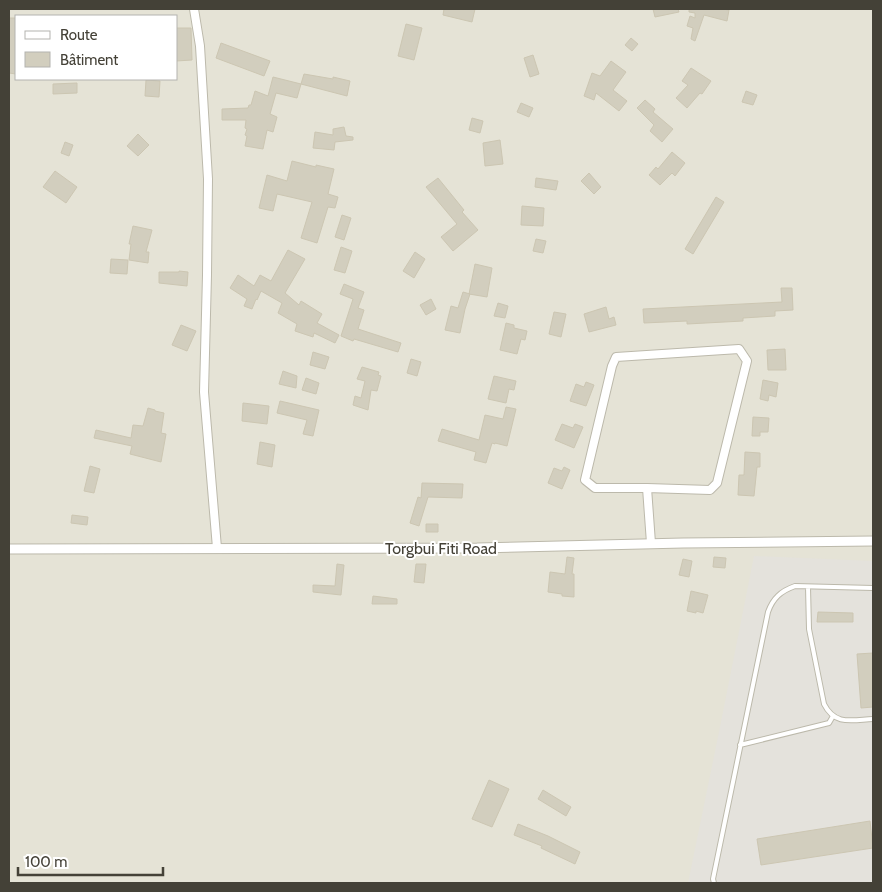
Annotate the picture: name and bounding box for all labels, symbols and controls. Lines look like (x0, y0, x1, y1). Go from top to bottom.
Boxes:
legend (15, 15, 178, 80)
text: Route (60, 26, 98, 44)
text: Bâtiment (60, 51, 118, 69)
street label: Torgbui Fiti Road (385, 539, 497, 558)
scale bar (18, 844, 162, 876)
text: 100 m (25, 853, 67, 871)

